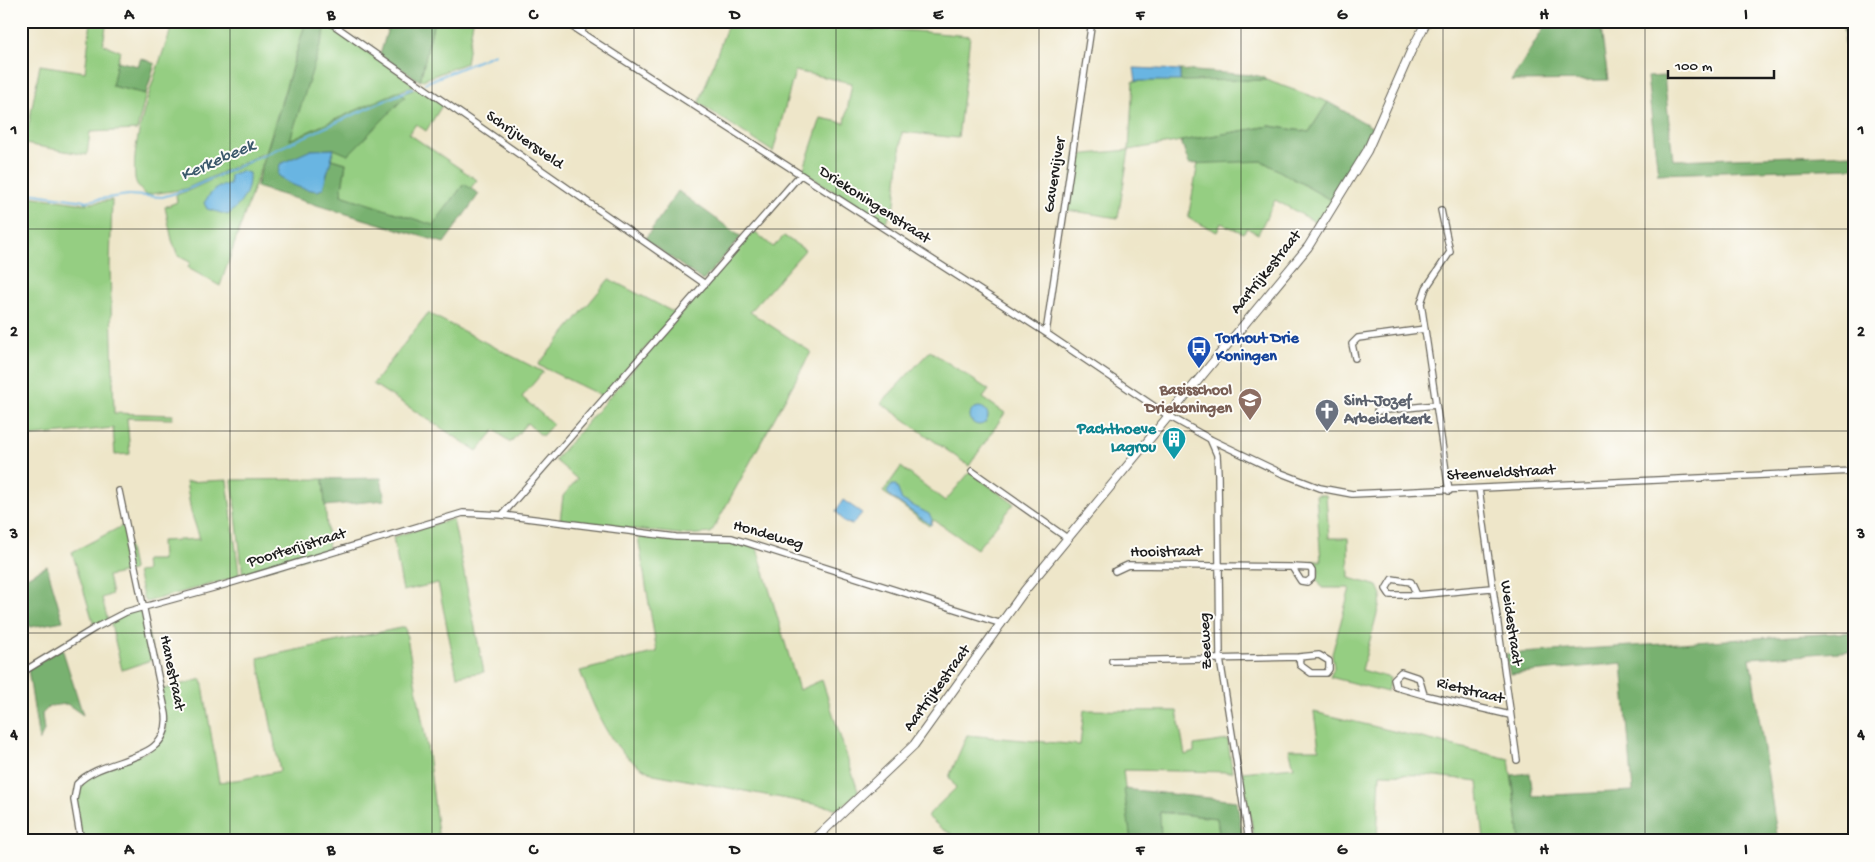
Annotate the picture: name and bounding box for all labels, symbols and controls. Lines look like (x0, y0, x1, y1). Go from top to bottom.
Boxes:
text: A (123, 7, 135, 26)
text: B (326, 7, 336, 26)
text: C (528, 7, 539, 26)
text: D (728, 7, 741, 26)
text: E (933, 7, 944, 26)
text: F (1135, 7, 1146, 26)
text: G (1337, 7, 1348, 26)
text: H (1539, 7, 1549, 26)
text: I (1744, 7, 1748, 26)
scale bar (1668, 48, 1774, 80)
text: 100 m (1674, 58, 1713, 76)
street label: Schrijversveld (482, 107, 568, 176)
text: 1 (10, 122, 17, 141)
text: 1 (1857, 122, 1864, 141)
water label: Kerkebeek (178, 135, 260, 187)
street label: Gavervijver (1041, 135, 1072, 214)
street label: Driekoningenstraat (814, 162, 935, 250)
street label: Aartrijkestraat (1227, 226, 1307, 319)
text: 2 (10, 324, 18, 343)
text: 2 (1857, 324, 1865, 343)
place label: Torhout Drie Koningen (1214, 330, 1299, 367)
bus stop icon: Torhout Drie Koningen (1186, 335, 1212, 369)
place label: Basisschool Driekoningen (1143, 382, 1232, 419)
school or university icon: Basisschool Driekoningen (1237, 387, 1263, 421)
place label: Sint-Jozef Arbeiderkerk (1343, 392, 1433, 430)
church icon: Sint-Jozef Arbeiderkerk (1314, 398, 1340, 432)
place label: Pachthoeve Lagrou (1076, 421, 1157, 458)
building icon: Pachthoeve Lagrou (1161, 426, 1187, 460)
street label: Steenveldstraat (1446, 462, 1557, 486)
street label: Hondeweg (731, 517, 805, 555)
street label: Poorterijstraat (244, 525, 350, 573)
text: 3 (9, 526, 18, 545)
text: 3 (1856, 526, 1865, 545)
street label: Hooistraat (1130, 543, 1203, 563)
street label: Weidestraat (1495, 579, 1526, 668)
street label: Zeeweg (1196, 612, 1218, 670)
street label: Hanestraat (154, 634, 189, 714)
street label: Aartrijkestraat (900, 641, 977, 736)
street label: Rietstraat (1434, 674, 1507, 710)
text: 4 (9, 727, 18, 746)
text: 4 (1856, 727, 1865, 746)
text: A (123, 842, 135, 861)
text: B (326, 842, 336, 861)
text: C (528, 842, 539, 861)
text: D (728, 842, 741, 861)
text: E (933, 842, 944, 861)
text: F (1135, 842, 1146, 861)
text: G (1337, 842, 1348, 861)
text: H (1539, 842, 1549, 861)
text: I (1744, 842, 1748, 861)

